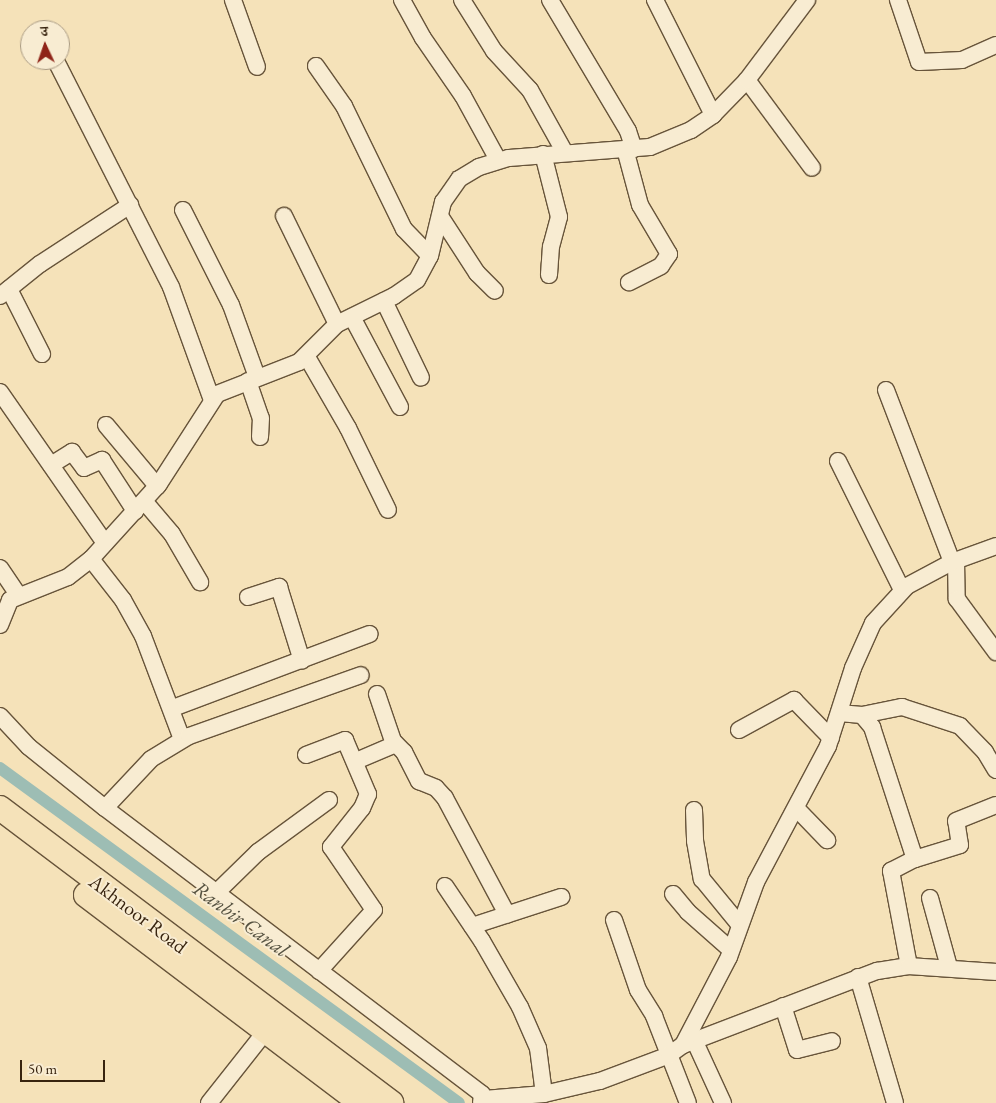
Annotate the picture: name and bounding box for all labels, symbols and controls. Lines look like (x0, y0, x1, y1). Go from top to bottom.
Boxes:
north arrow (20, 20, 70, 70)
text: उ (40, 22, 48, 40)
street label: Akhnoor Road (84, 869, 192, 959)
water label: Ranbir Canal (188, 876, 294, 962)
scale bar (22, 1050, 108, 1082)
text: 50 m (28, 1059, 57, 1078)

